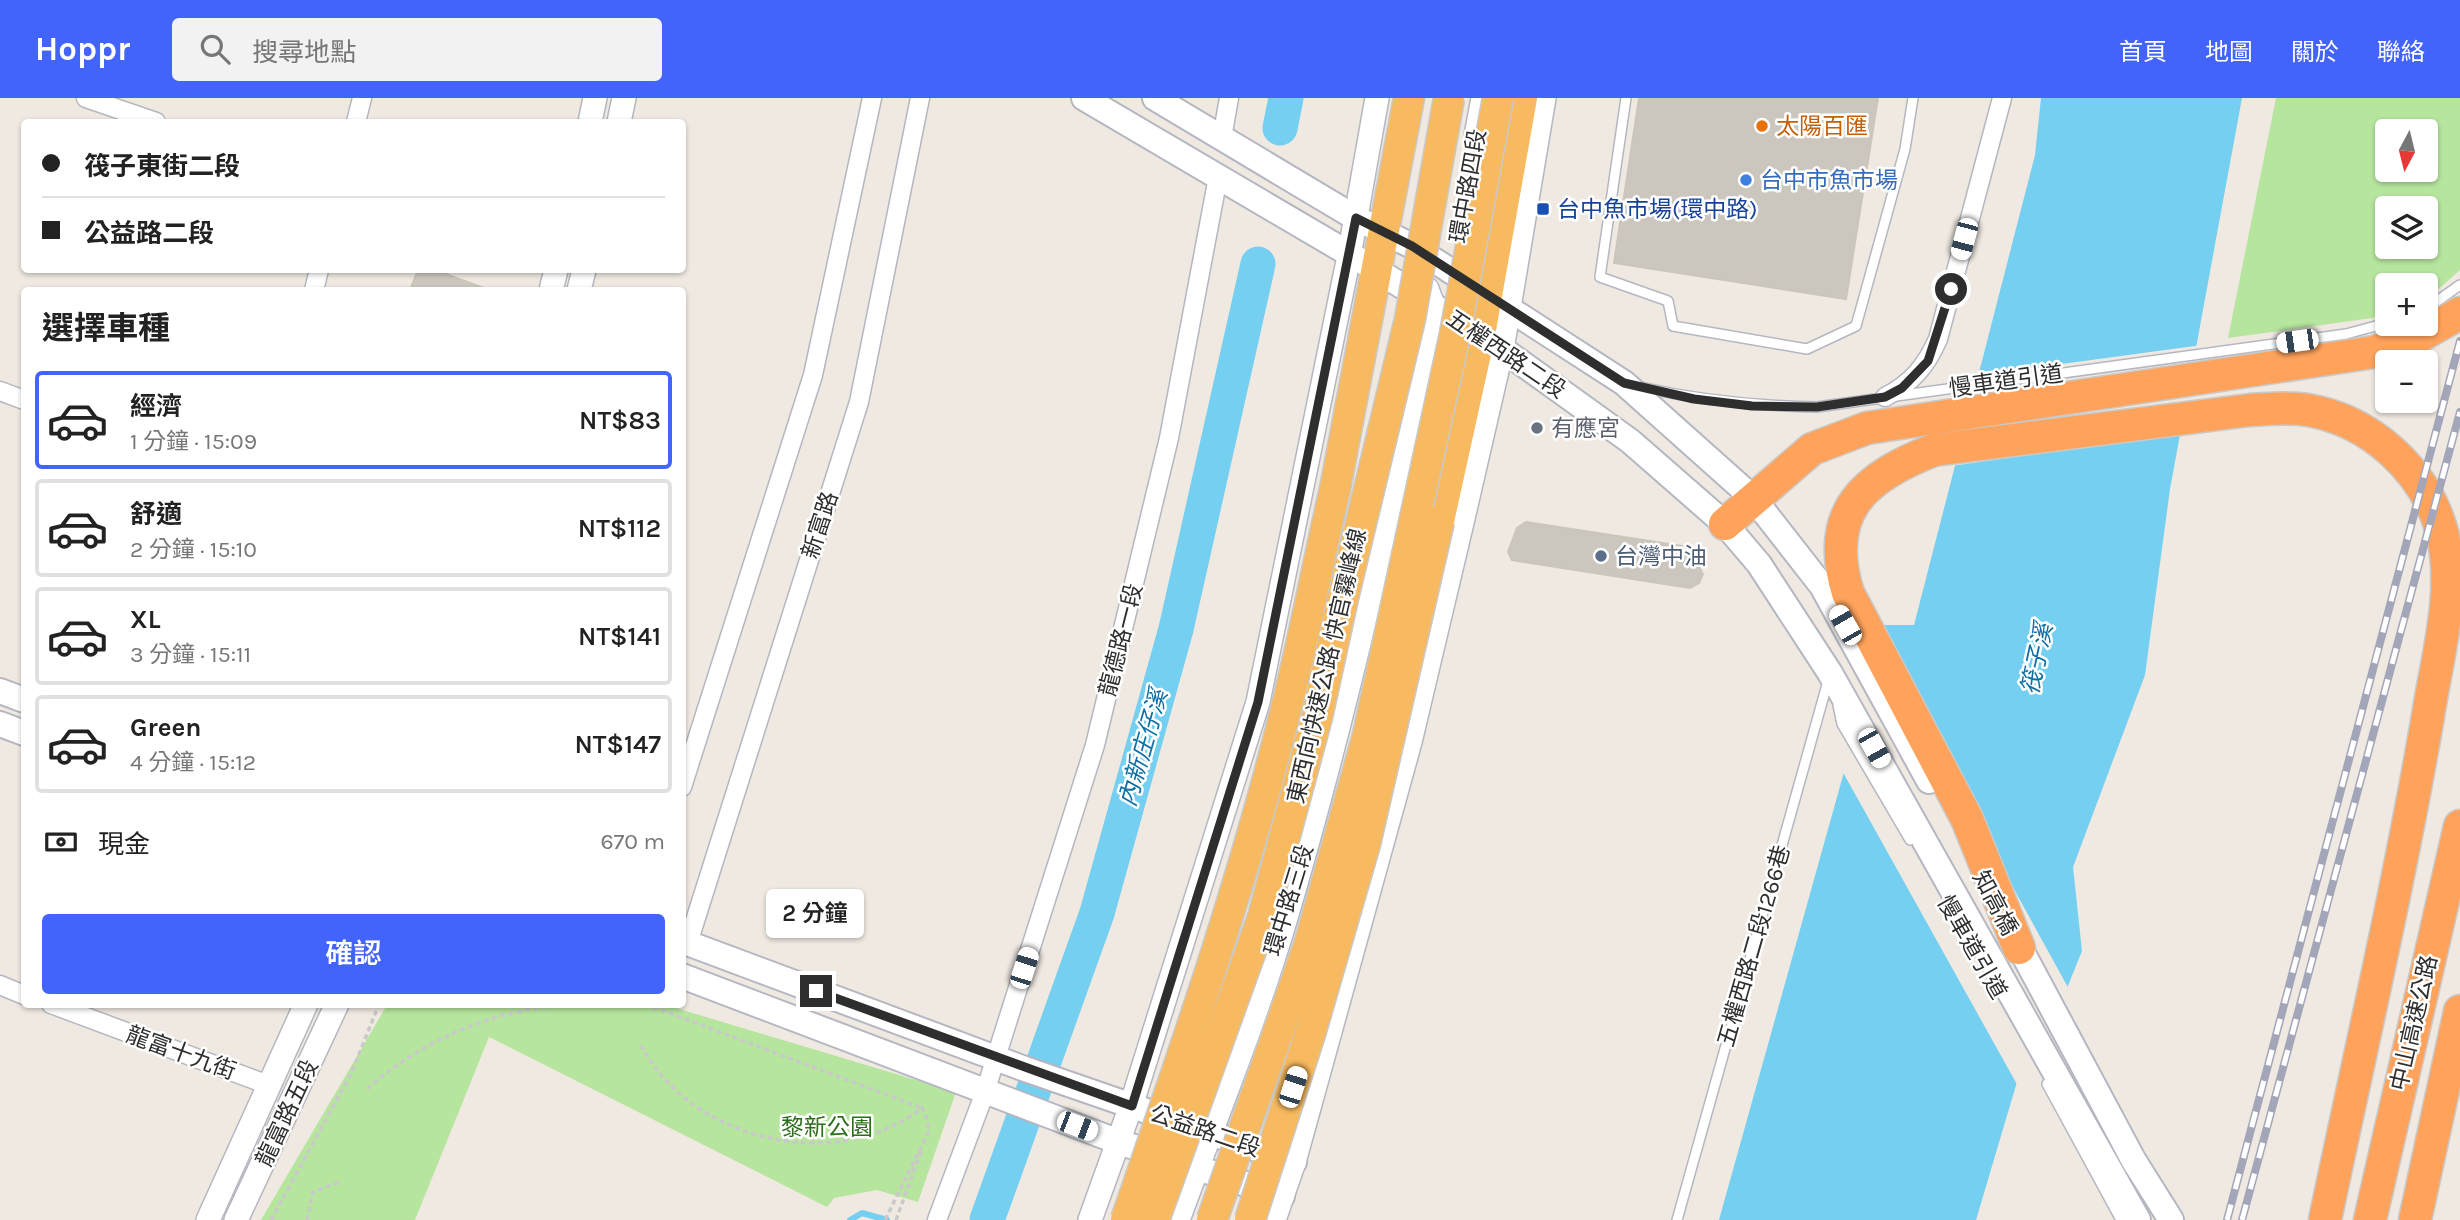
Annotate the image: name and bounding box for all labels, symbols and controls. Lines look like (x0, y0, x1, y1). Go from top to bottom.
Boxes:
search box (172, 18, 662, 81)
text: Hoppr (35, 30, 130, 68)
icon: search (196, 30, 234, 68)
text: 搜尋地點 (252, 37, 356, 68)
text: 首頁 (2119, 38, 2167, 66)
text: 地圖 (2205, 38, 2253, 66)
text: 關於 (2291, 38, 2339, 66)
text: 聯絡 (2377, 38, 2425, 66)
place label: 太陽百匯 (1776, 113, 1868, 140)
marker: 太陽百匯 (1754, 118, 1770, 134)
north arrow (2375, 119, 2438, 182)
map controls (2375, 119, 2438, 413)
street label: 環中路四段 (1445, 127, 1491, 245)
text: 筏子東街二段 (84, 151, 240, 182)
place label: 台中市魚市場 (1760, 167, 1898, 194)
marker: 台中市魚市場 (1738, 172, 1754, 188)
place label: 台中魚市場(環中路) (1557, 196, 1757, 223)
button: layers (2375, 196, 2438, 259)
marker: 台中魚市場(環中路) (1535, 201, 1551, 217)
car (1949, 216, 1980, 262)
text: 公益路二段 (84, 218, 214, 249)
route start (1935, 273, 1967, 305)
button: + (2375, 273, 2438, 336)
street label: 五權西路二段 (1441, 304, 1571, 404)
text: 選擇車種 (42, 310, 170, 347)
car (2275, 328, 2320, 354)
button: − (2375, 350, 2438, 413)
street label: 慢車道引道 (1947, 360, 2065, 402)
icon: car (46, 389, 109, 452)
text: 經濟 (130, 391, 182, 422)
text: NT$83 (579, 405, 661, 436)
place label: 有應宮 (1551, 415, 1620, 442)
marker: 有應宮 (1529, 420, 1545, 436)
text: 1 分鐘 · 15:09 (130, 428, 257, 455)
street label: 新富路 (796, 488, 844, 562)
icon: car (46, 497, 109, 560)
text: 舒適 (130, 499, 182, 530)
text: NT$112 (578, 513, 661, 544)
street label: 東西向快速公路 快官霧峰線 (1282, 526, 1372, 806)
text: 2 分鐘 · 15:10 (130, 536, 257, 563)
place label: 台灣中油 (1615, 543, 1707, 570)
marker: 台灣中油 (1593, 548, 1609, 564)
street label: 龍德路一段 (1094, 581, 1148, 699)
car (1826, 602, 1865, 648)
text: XL (130, 604, 161, 635)
icon: car (46, 605, 109, 668)
water label: 筏子溪 (2016, 618, 2059, 697)
text: NT$141 (578, 621, 661, 652)
text: 3 分鐘 · 15:11 (130, 641, 251, 668)
water label: 內新庄仔溪 (1113, 684, 1174, 810)
text: Green (130, 712, 202, 743)
icon: car (46, 713, 109, 776)
car (1855, 725, 1894, 771)
text: NT$147 (574, 729, 661, 760)
text: 4 分鐘 · 15:12 (130, 749, 256, 776)
icon: cash (42, 823, 80, 861)
text: 670 m (600, 828, 665, 855)
text: 現金 (98, 829, 150, 860)
street label: 環中路三段 (1259, 841, 1319, 959)
street label: 五權西路二段1266巷 (1712, 842, 1796, 1050)
street label: 知高橋 (1967, 866, 2023, 940)
callout: 2 分鐘 (767, 890, 865, 938)
street label: 慢車道引道 (1932, 890, 2012, 1004)
text: 2 分鐘 (782, 900, 848, 927)
button: 確認 (42, 914, 665, 994)
car (1008, 945, 1041, 991)
street label: 中山高速公路 (2385, 953, 2443, 1093)
route end (800, 975, 832, 1007)
street label: 龍富十九街 (122, 1021, 240, 1085)
street label: 龍富路五段 (250, 1055, 324, 1171)
car (1277, 1064, 1310, 1110)
street label: 公益路二段 (1146, 1100, 1264, 1162)
car (1054, 1109, 1101, 1143)
park label: 黎新公園 (781, 1114, 873, 1141)

